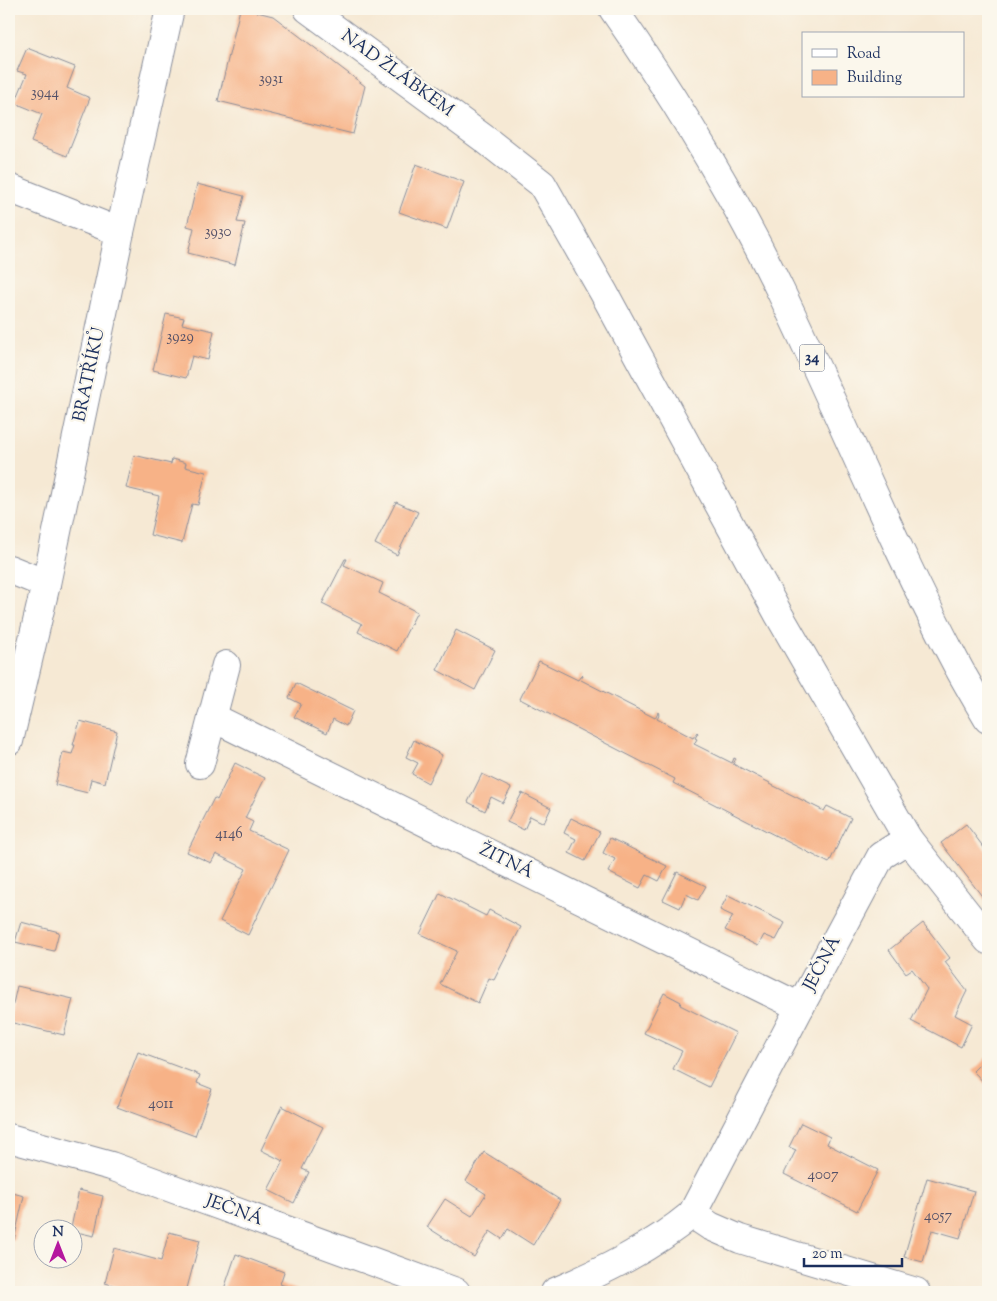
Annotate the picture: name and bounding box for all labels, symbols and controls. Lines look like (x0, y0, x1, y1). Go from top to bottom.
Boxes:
street label: NAD ŽLÁBKEM (335, 24, 459, 124)
legend (802, 32, 964, 98)
text: Road (847, 44, 881, 65)
text: Building (847, 68, 902, 89)
house number: 3931 (259, 69, 283, 90)
house number: 3944 (31, 83, 60, 104)
house number: 3930 (204, 222, 232, 243)
street label: BRATŘÍKŮ (66, 325, 113, 425)
house number: 3929 (166, 327, 194, 348)
road number: 34 (800, 344, 824, 372)
house number: 4146 (215, 824, 243, 845)
street label: ŽITNÁ (474, 838, 538, 886)
street label: JEČNÁ (796, 931, 849, 997)
house number: 4011 (148, 1094, 174, 1115)
house number: 4007 (808, 1165, 839, 1186)
street label: JEČNÁ (201, 1187, 267, 1233)
house number: 4057 (924, 1206, 952, 1227)
north arrow (32, 1218, 82, 1268)
text: N (52, 1223, 64, 1243)
scale bar (804, 1236, 902, 1268)
text: 20 m (812, 1244, 843, 1265)

